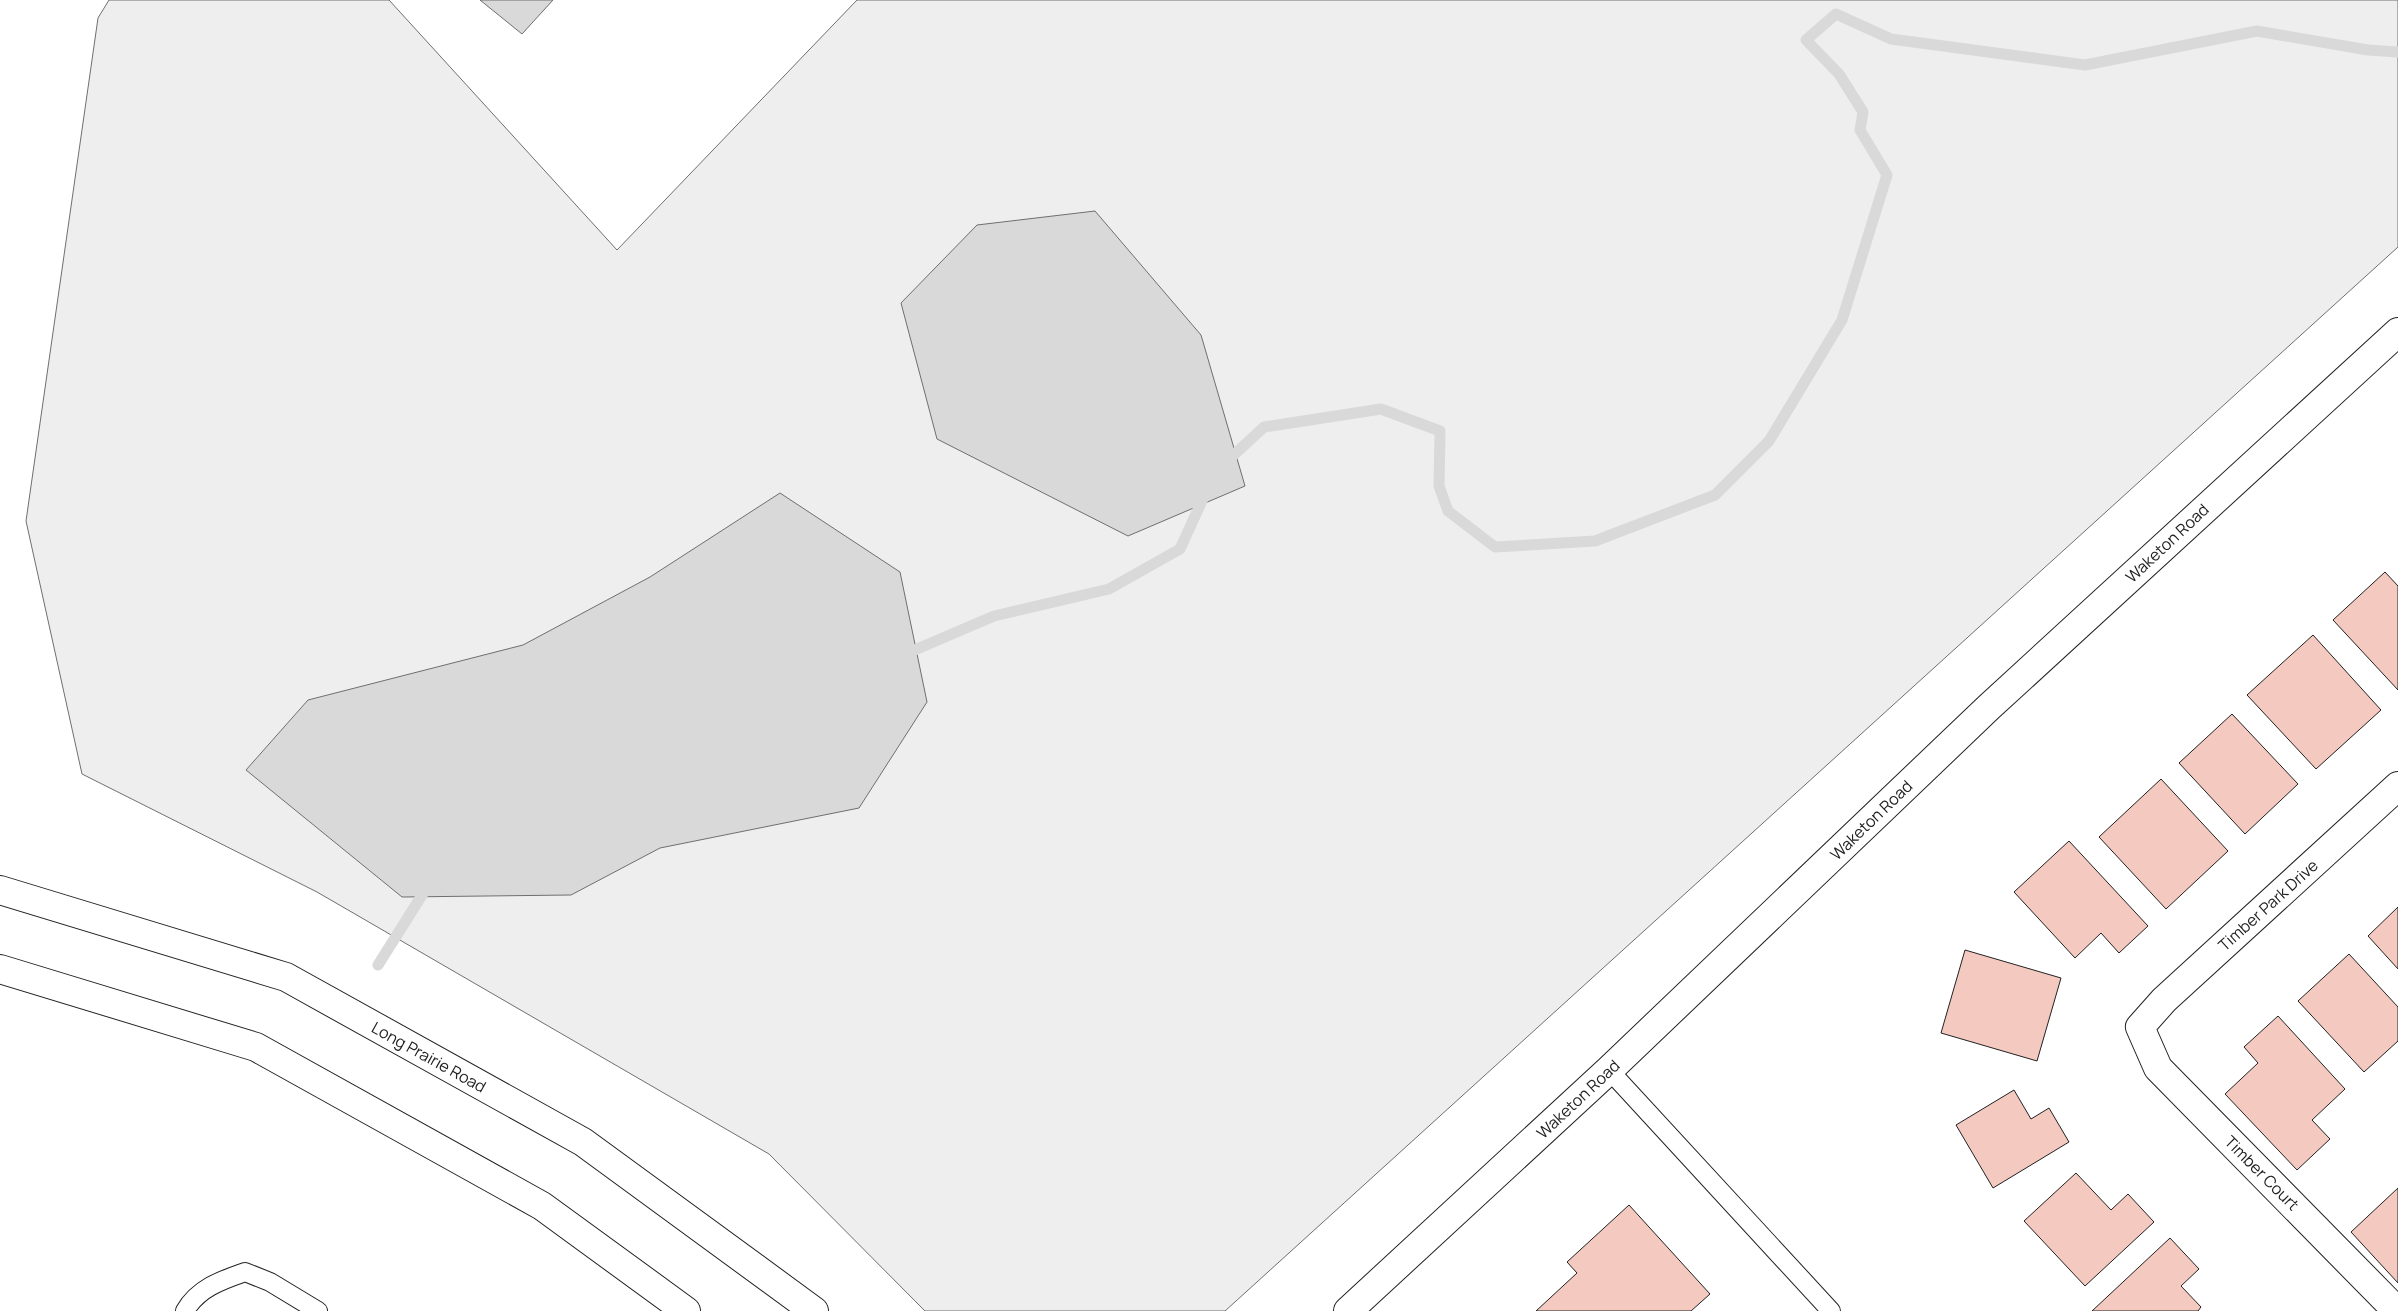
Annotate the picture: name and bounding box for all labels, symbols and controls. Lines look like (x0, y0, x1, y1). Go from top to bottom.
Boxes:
street label: Waketon Road (2121, 499, 2213, 587)
street label: Waketon Road (1825, 775, 1917, 865)
street label: Timber Park Drive (2213, 854, 2323, 956)
street label: Long Prairie Road (368, 1016, 490, 1098)
street label: Waketon Road (1532, 1055, 1624, 1143)
street label: Timber Court (2220, 1131, 2304, 1215)

